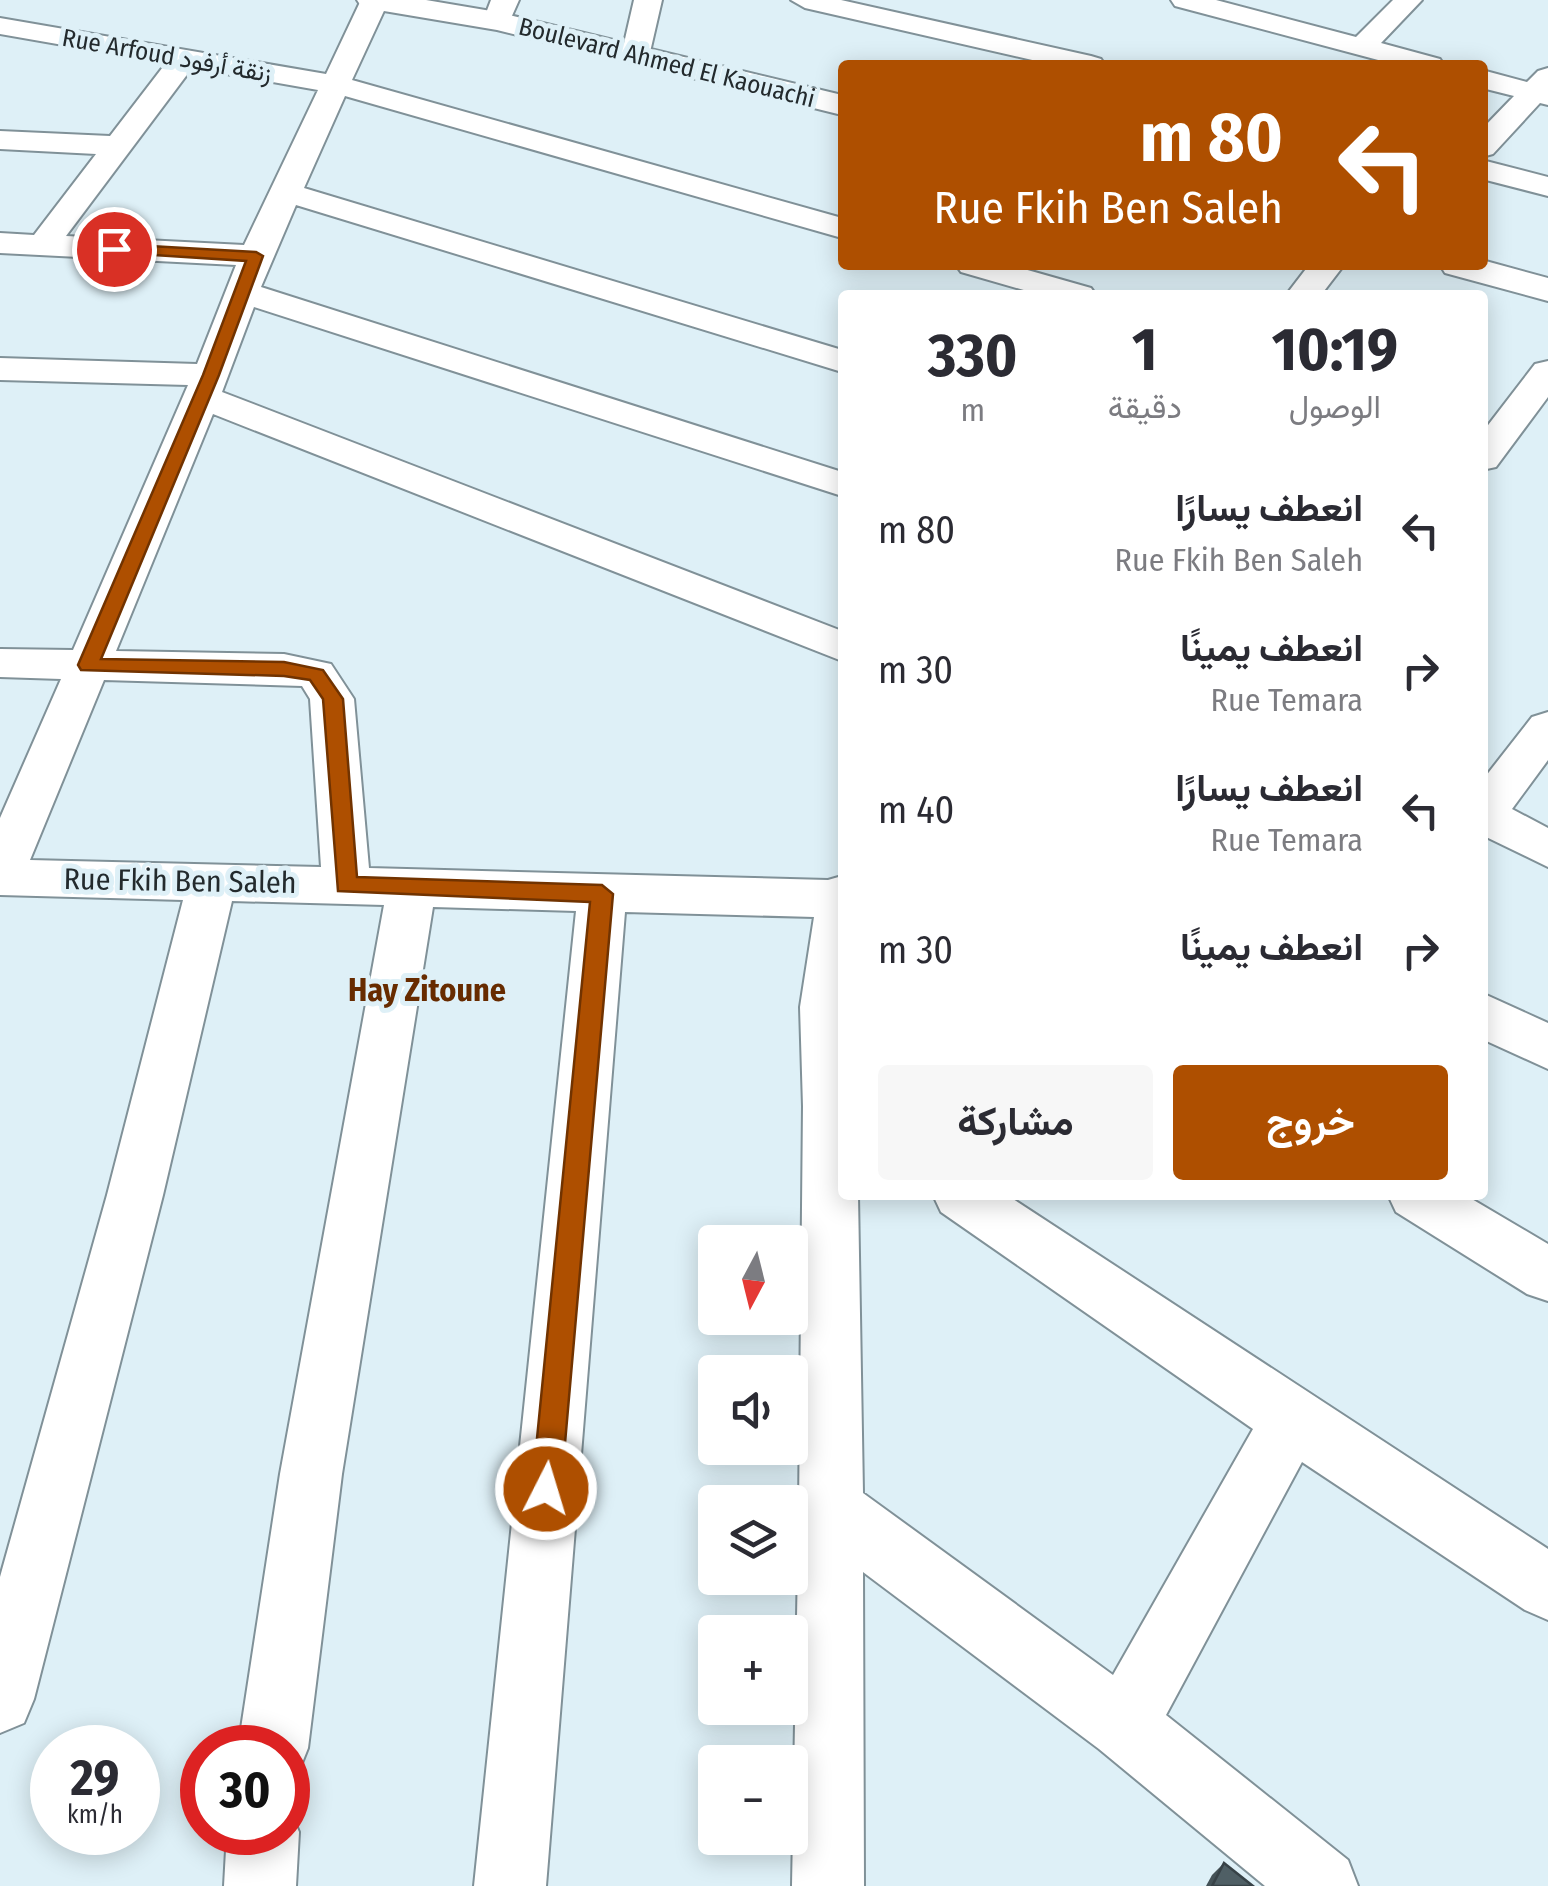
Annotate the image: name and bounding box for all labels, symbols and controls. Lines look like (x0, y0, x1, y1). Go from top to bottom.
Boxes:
street label: Boulevard Ahmed El Kaouachi (516, 12, 818, 114)
street label: Rue Arfoud زنقة أرفود (60, 23, 274, 89)
text: 80 m (1140, 96, 1283, 180)
icon: left (1318, 100, 1448, 230)
text: Rue Fkih Ben Saleh (934, 181, 1283, 235)
pin (72, 207, 157, 292)
icon: arrive (87, 222, 142, 277)
text: 1 (1132, 314, 1157, 386)
text: 10:19 (1272, 314, 1398, 386)
text: 330 (928, 320, 1018, 392)
text: دقيقة (1108, 388, 1182, 426)
text: الوصول (1289, 388, 1381, 426)
text: m (961, 391, 985, 429)
text: انعطف يسارًا (1175, 485, 1363, 531)
icon: left (1393, 503, 1448, 558)
text: 80 m (878, 507, 955, 553)
text: Rue Fkih Ben Saleh (1115, 541, 1363, 579)
text: انعطف يمينًا (1180, 625, 1363, 671)
icon: right (1393, 643, 1448, 698)
text: 30 m (878, 647, 953, 693)
text: Rue Temara (1210, 681, 1363, 719)
text: انعطف يسارًا (1175, 765, 1363, 811)
icon: left (1393, 783, 1448, 838)
text: 40 m (878, 787, 954, 833)
text: Rue Temara (1210, 821, 1363, 859)
street label: Rue Fkih Ben Saleh (63, 861, 297, 901)
icon: right (1393, 923, 1448, 978)
text: انعطف يمينًا (1180, 924, 1363, 970)
text: 30 m (878, 927, 953, 973)
district label: Hay Zitoune (348, 971, 506, 1009)
button: مشاركة (878, 1065, 1153, 1180)
button: خروج (1173, 1065, 1448, 1180)
north arrow (698, 1225, 808, 1335)
map controls (698, 1225, 808, 1855)
button: sound (698, 1355, 808, 1465)
position arrow (494, 1437, 598, 1541)
button: layers (698, 1485, 808, 1595)
button: + (698, 1615, 808, 1725)
speed limit sign: 30 (180, 1725, 310, 1855)
button: − (698, 1745, 808, 1855)
text: 29 (71, 1748, 119, 1808)
text: km/h (67, 1800, 123, 1830)

